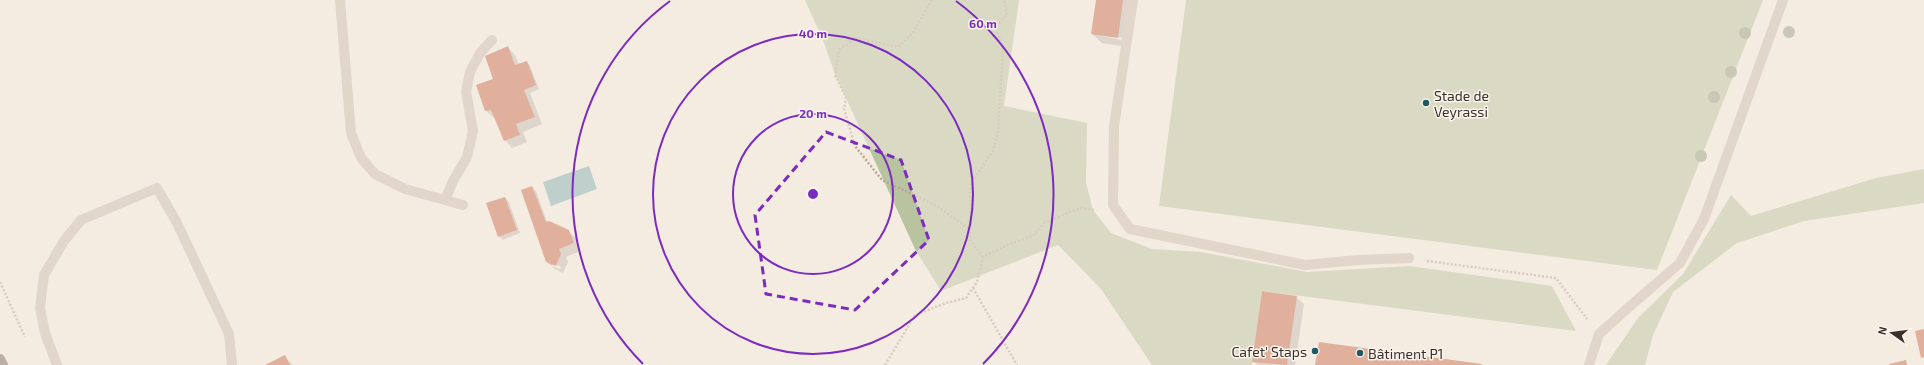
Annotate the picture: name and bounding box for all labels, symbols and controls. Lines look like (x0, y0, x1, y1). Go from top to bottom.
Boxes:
text: 60 m (969, 16, 997, 30)
text: 40 m (799, 26, 827, 40)
place label: Stade de Veyrassi (1434, 87, 1489, 120)
marker: Stade de Veyrassi (1421, 98, 1431, 108)
text: 20 m (799, 106, 827, 120)
centre of rings (806, 187, 820, 201)
north arrow (1872, 313, 1912, 353)
text: N (1875, 325, 1889, 336)
place label: Cafet' Staps (1231, 343, 1307, 360)
place label: Bâtiment P1 (1368, 345, 1443, 362)
marker: Cafet' Staps (1310, 346, 1320, 356)
marker: Bâtiment P1 (1355, 348, 1365, 358)

